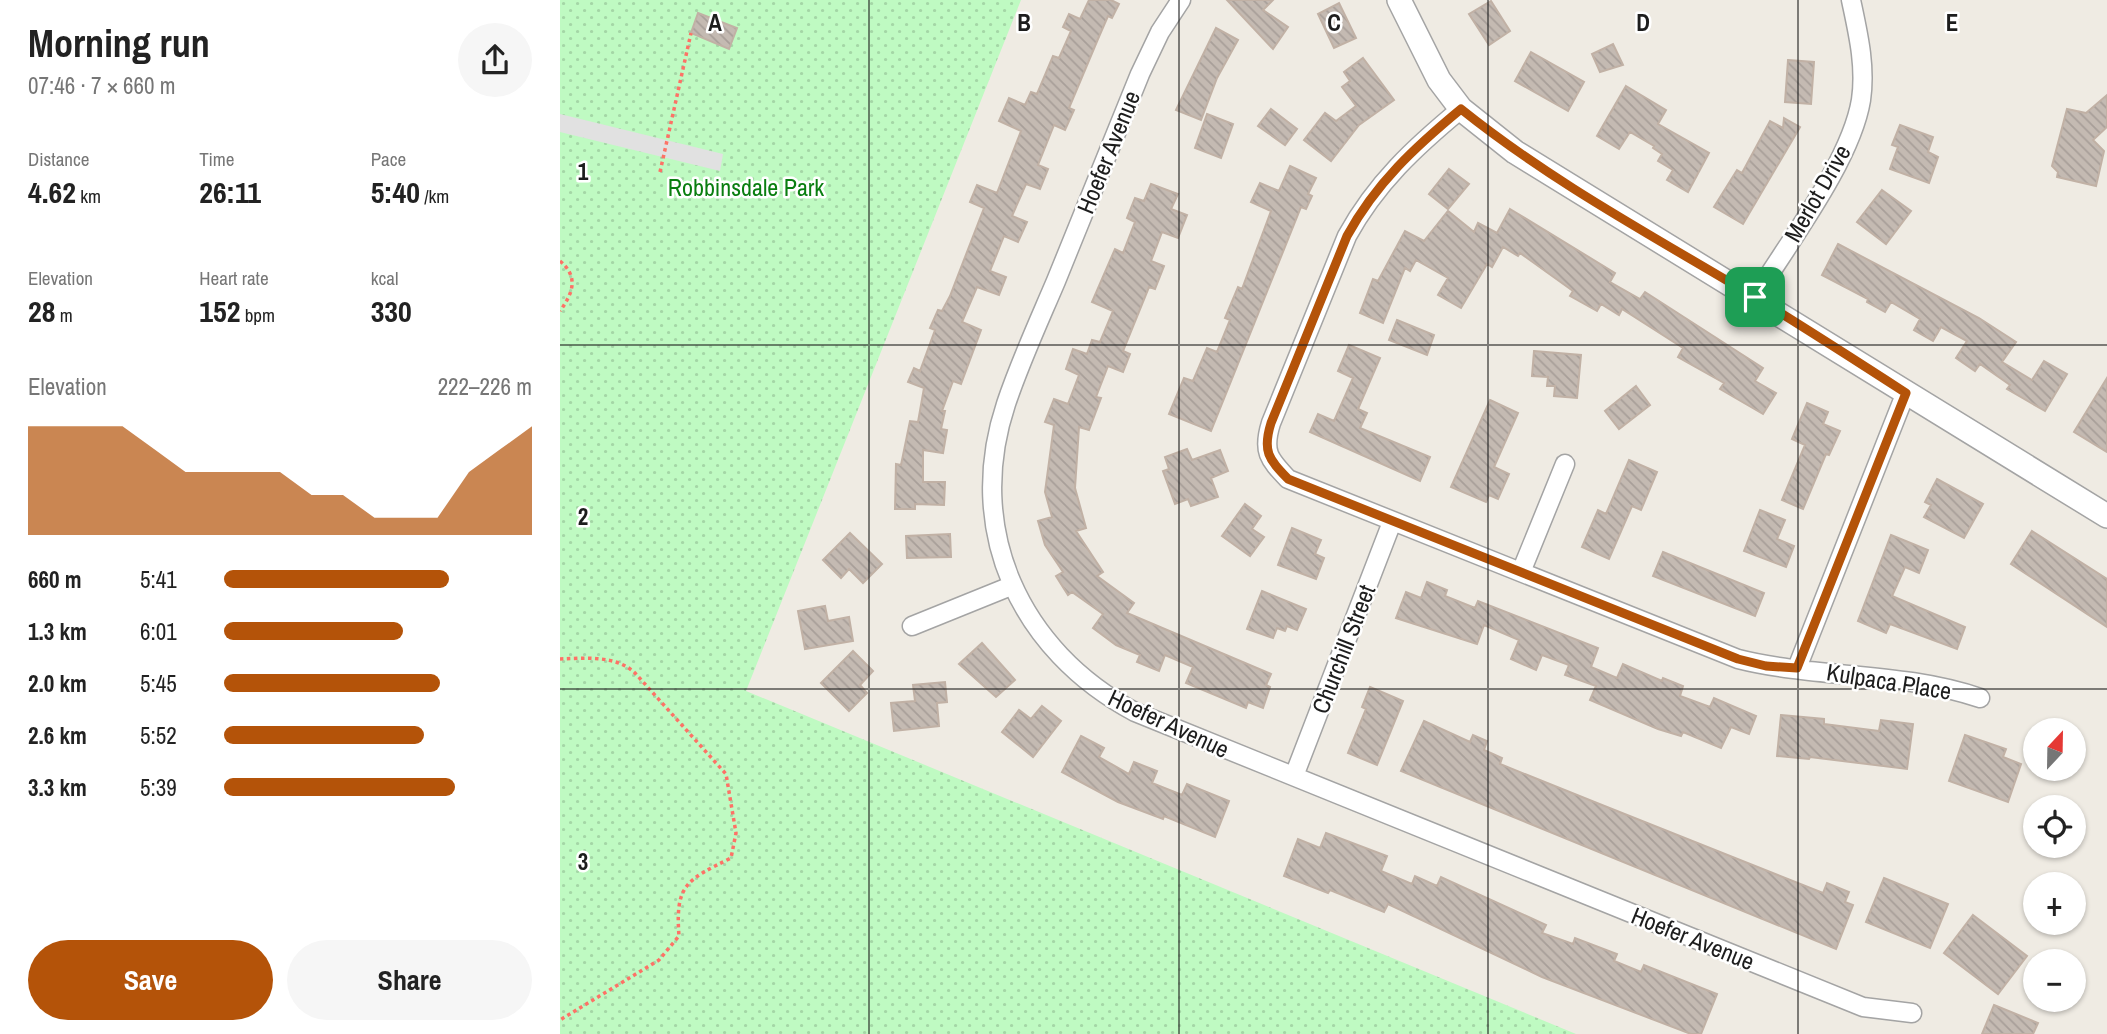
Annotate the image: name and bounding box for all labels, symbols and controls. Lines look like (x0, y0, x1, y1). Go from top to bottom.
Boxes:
text: A (708, 7, 722, 38)
text: B (1017, 7, 1031, 38)
text: C (1327, 7, 1341, 38)
text: D (1636, 7, 1650, 38)
text: E (1946, 7, 1958, 38)
text: Morning run (28, 18, 210, 69)
button: share (458, 23, 532, 97)
text: 07:46 · 7 × 660 m (28, 70, 175, 101)
street label: Hoefer Avenue (1069, 86, 1147, 218)
street label: Merlot Drive (1776, 139, 1858, 247)
text: Distance (28, 146, 89, 172)
text: Time (199, 146, 234, 172)
text: Pace (371, 146, 406, 172)
text: 1 (578, 156, 589, 187)
park label: Robbinsdale Park (668, 171, 824, 203)
text: 4.62 (28, 172, 76, 212)
text: 26:11 (199, 172, 261, 212)
text: 5:40 (371, 172, 420, 212)
text: km (76, 183, 101, 209)
text: /km (420, 183, 449, 209)
text: Elevation (28, 265, 93, 291)
text: Heart rate (199, 265, 269, 291)
text: kcal (371, 265, 398, 291)
pin (1725, 267, 1785, 327)
icon: arrive (1736, 278, 1774, 316)
text: 28 (28, 291, 55, 331)
text: 152 (199, 291, 240, 331)
text: 330 (371, 291, 412, 331)
text: m (55, 302, 73, 328)
text: bpm (240, 302, 275, 328)
text: Elevation (28, 371, 107, 402)
text: 222–226 m (438, 371, 532, 402)
text: 2 (578, 501, 588, 532)
text: 660 m (28, 564, 81, 595)
text: 5:41 (140, 564, 177, 595)
street label: Churchill Street (1304, 579, 1382, 718)
text: 1.3 km (28, 616, 87, 647)
text: 6:01 (140, 616, 177, 647)
street label: Kulpaca Place (1824, 655, 1954, 707)
text: 2.0 km (28, 668, 87, 699)
text: 5:45 (140, 668, 177, 699)
street label: Hoefer Avenue (1103, 681, 1235, 765)
north arrow (2023, 718, 2086, 780)
map controls (2023, 718, 2086, 1012)
text: 2.6 km (28, 720, 87, 751)
text: 5:52 (140, 720, 177, 751)
text: 3.3 km (28, 772, 87, 803)
text: 5:39 (140, 772, 177, 803)
button: locate (2023, 795, 2086, 858)
text: 3 (578, 846, 588, 877)
button: + (2023, 872, 2086, 935)
street label: Hoefer Avenue (1627, 899, 1759, 977)
button: Save (28, 940, 273, 1020)
button: Share (287, 940, 532, 1020)
button: − (2023, 949, 2086, 1012)

